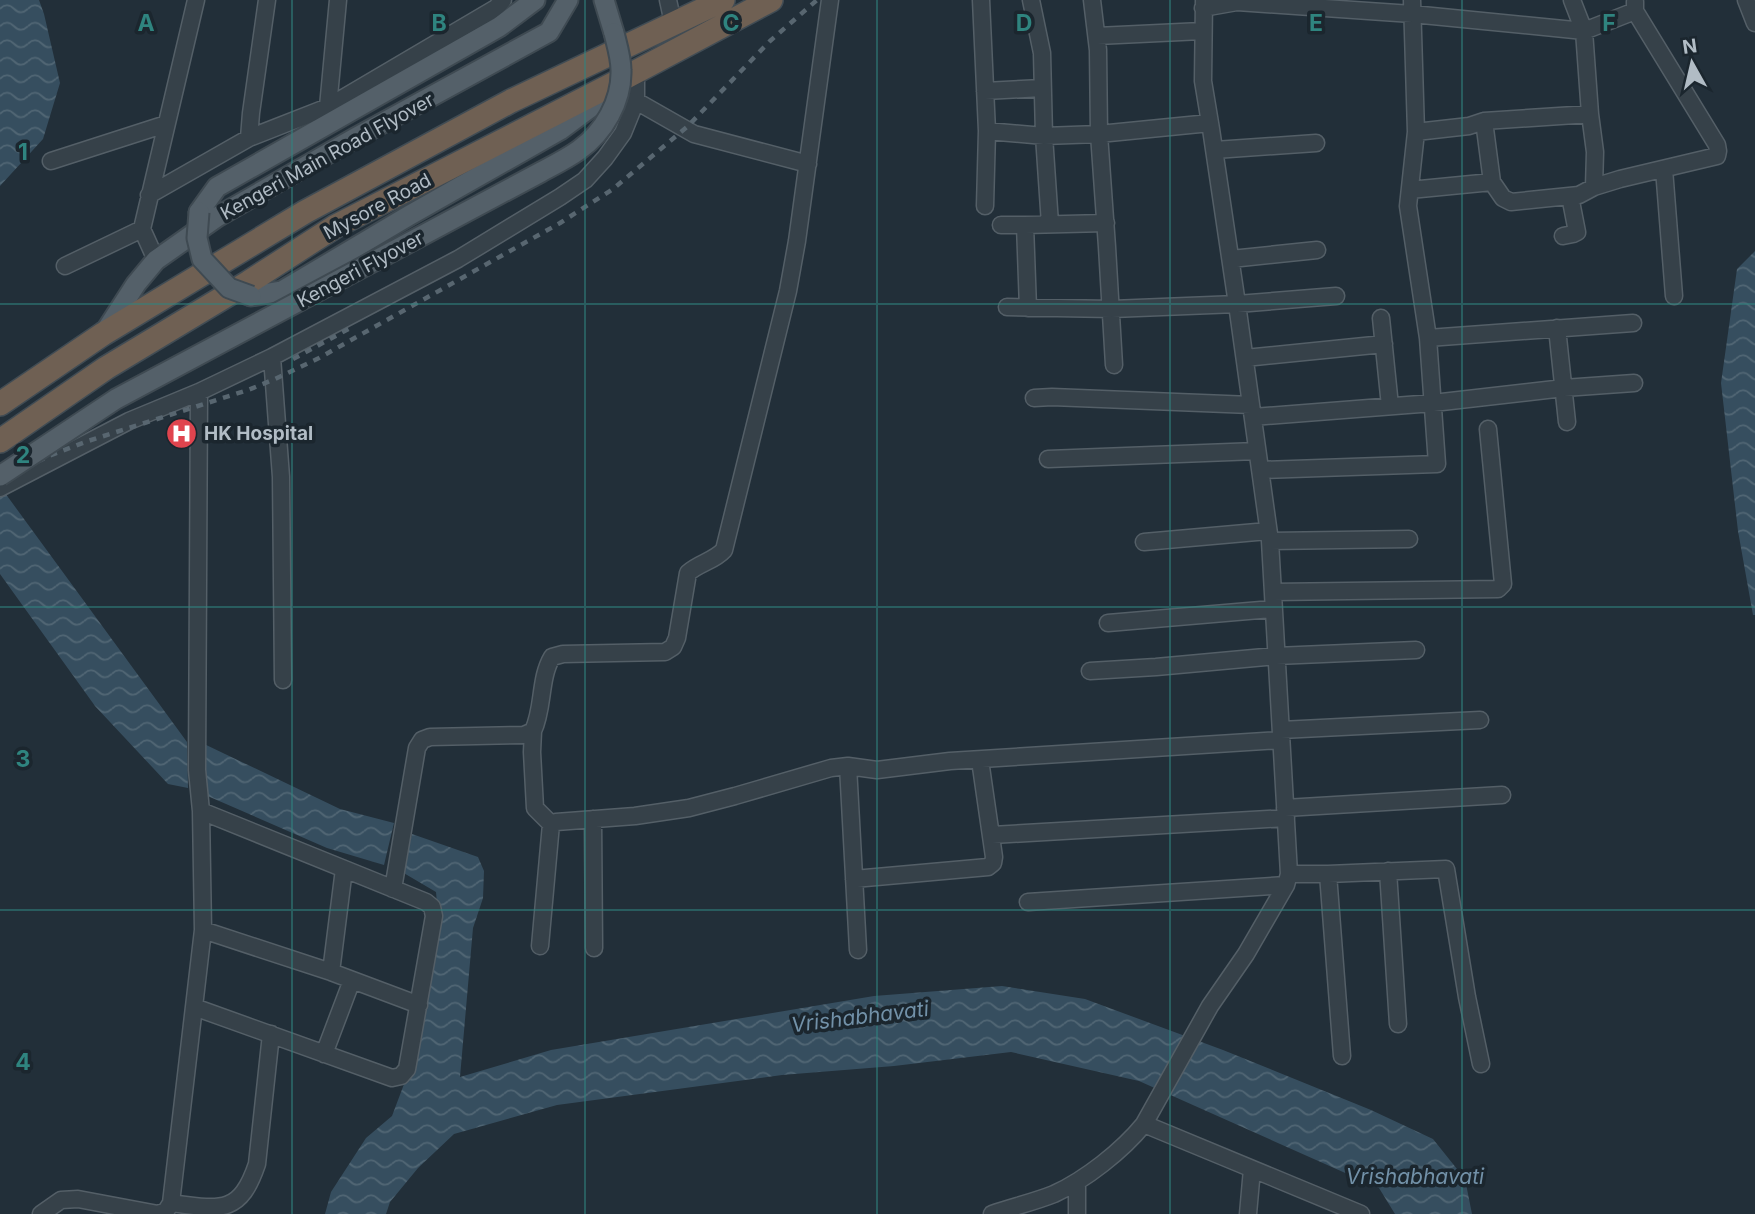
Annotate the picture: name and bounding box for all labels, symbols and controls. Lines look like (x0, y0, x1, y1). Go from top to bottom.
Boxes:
text: A (137, 9, 155, 37)
text: B (431, 9, 447, 37)
text: C (722, 9, 740, 37)
text: D (1016, 9, 1032, 37)
text: E (1309, 9, 1323, 37)
text: F (1602, 9, 1616, 37)
north arrow (1657, 28, 1727, 98)
text: N (1681, 34, 1698, 59)
street label: Kengeri Main Road Flyover (217, 88, 438, 225)
text: 1 (18, 138, 28, 166)
street label: Mysore Road (320, 168, 435, 244)
street label: Kengeri Flyover (293, 226, 428, 313)
hospital icon: HK Hospital (164, 416, 198, 450)
place label: HK Hospital (204, 422, 313, 445)
text: 2 (16, 441, 30, 469)
text: 3 (16, 745, 30, 773)
water label: Vrishabhavati (790, 996, 931, 1037)
text: 4 (15, 1048, 31, 1076)
water label: Vrishabhavati (1346, 1164, 1485, 1189)

